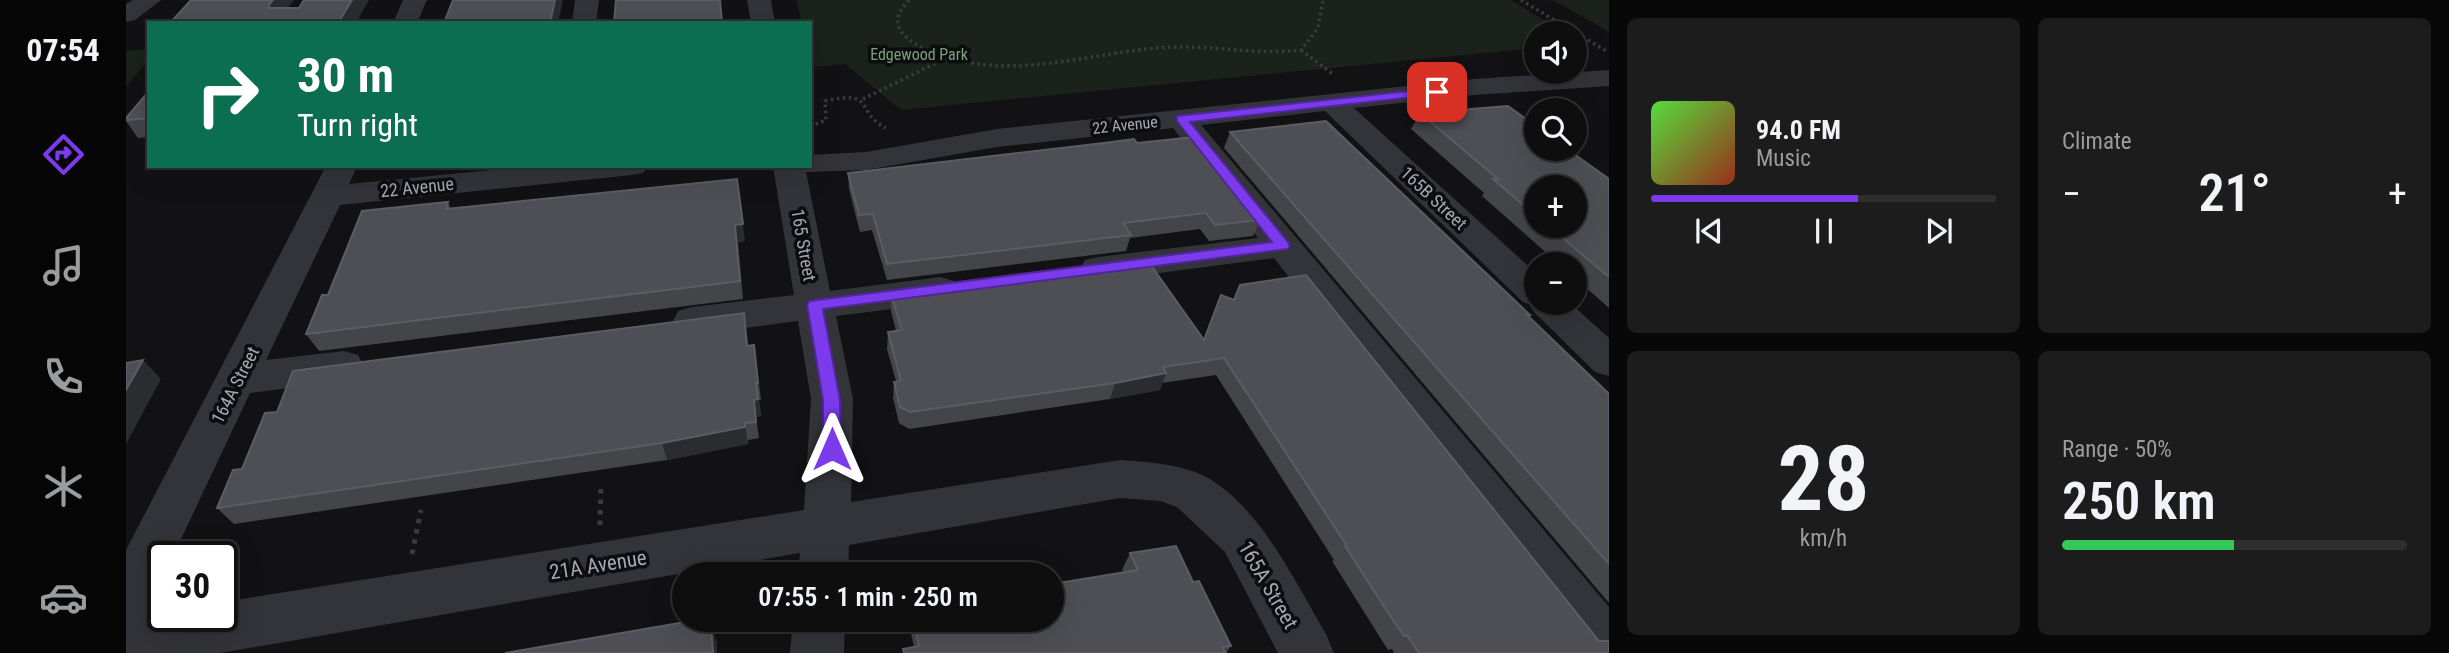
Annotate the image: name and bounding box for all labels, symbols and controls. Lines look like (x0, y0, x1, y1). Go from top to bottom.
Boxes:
map controls (1524, 21, 1587, 315)
button: sound (1524, 21, 1587, 84)
text: 07:54 (26, 31, 100, 69)
park label: Edgewood Park (870, 45, 969, 64)
text: 30 m (297, 47, 394, 104)
icon: right (182, 49, 273, 140)
pin (1407, 62, 1467, 122)
icon: arrive (1418, 73, 1456, 111)
button: search (1524, 98, 1587, 161)
text: Turn right (297, 106, 418, 144)
street label: 22 Avenue (1091, 112, 1159, 138)
text: 94.0 FM (1756, 115, 1841, 145)
text: Climate (2062, 128, 2132, 155)
icon: directions (39, 130, 88, 179)
text: Music (1756, 145, 1811, 172)
street label: 165B Street (1397, 162, 1471, 234)
text: 21° (2198, 163, 2271, 224)
text: − (2062, 172, 2081, 216)
text: + (2388, 172, 2407, 216)
street label: 22 Avenue (379, 173, 455, 201)
button: + (1524, 175, 1587, 238)
street label: 165 Street (787, 207, 821, 283)
icon: previous (1690, 212, 1728, 250)
icon: pause (1805, 212, 1843, 250)
icon: next (1920, 212, 1958, 250)
icon: music (39, 241, 88, 290)
button: − (1524, 252, 1587, 315)
street label: 164A Street (207, 343, 263, 427)
icon: phone (39, 352, 88, 401)
position arrow (795, 412, 869, 486)
text: 28 (1778, 426, 1869, 532)
text: Range · 50% (2062, 436, 2172, 463)
icon: climate (39, 462, 88, 511)
text: 250 km (2062, 471, 2216, 532)
text: km/h (1800, 525, 1847, 552)
street label: 165A Street (1233, 537, 1303, 633)
speed limit sign: 30 (147, 541, 238, 632)
street label: 21A Avenue (548, 545, 648, 585)
icon: car (39, 573, 88, 622)
text: 07:55 · 1 min · 250 m (758, 582, 978, 612)

